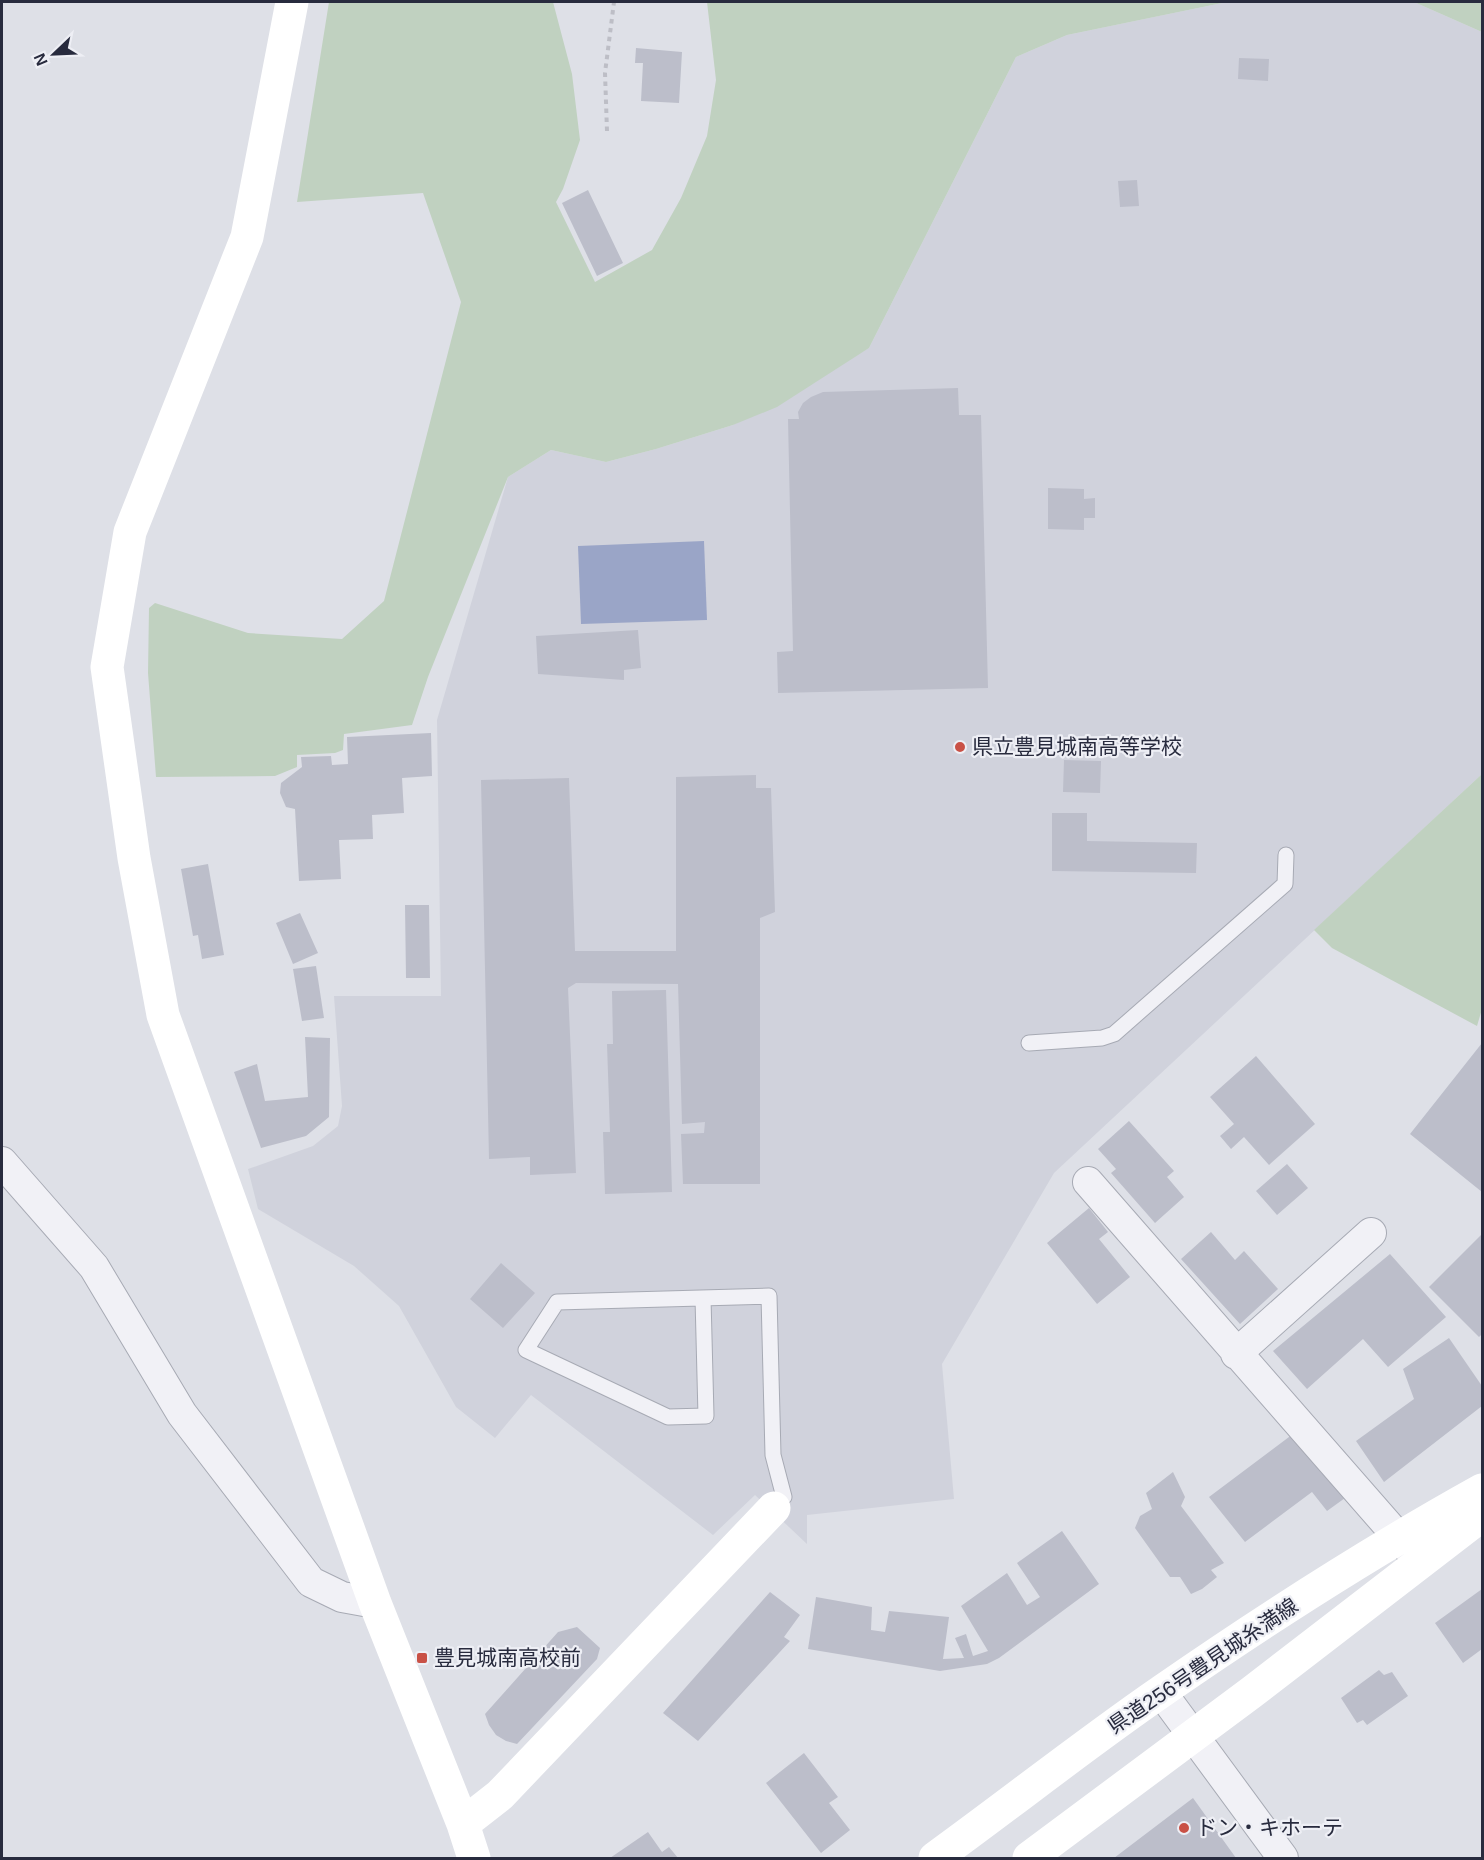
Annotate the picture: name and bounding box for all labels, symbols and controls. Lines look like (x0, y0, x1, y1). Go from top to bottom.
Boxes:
north arrow (24, 24, 84, 84)
text: N (31, 51, 51, 68)
place label: 県立豊見城南高等学校 (972, 735, 1182, 758)
marker: 県立豊見城南高等学校 (953, 740, 967, 754)
street label: 県道256号豊見城糸満線 (1103, 1593, 1302, 1738)
place label: 豊見城南高校前 (434, 1646, 581, 1669)
marker: 豊見城南高校前 (415, 1651, 429, 1665)
place label: ドン・キホーテ (1196, 1816, 1343, 1839)
marker: ドン・キホーテ (1177, 1821, 1191, 1835)

